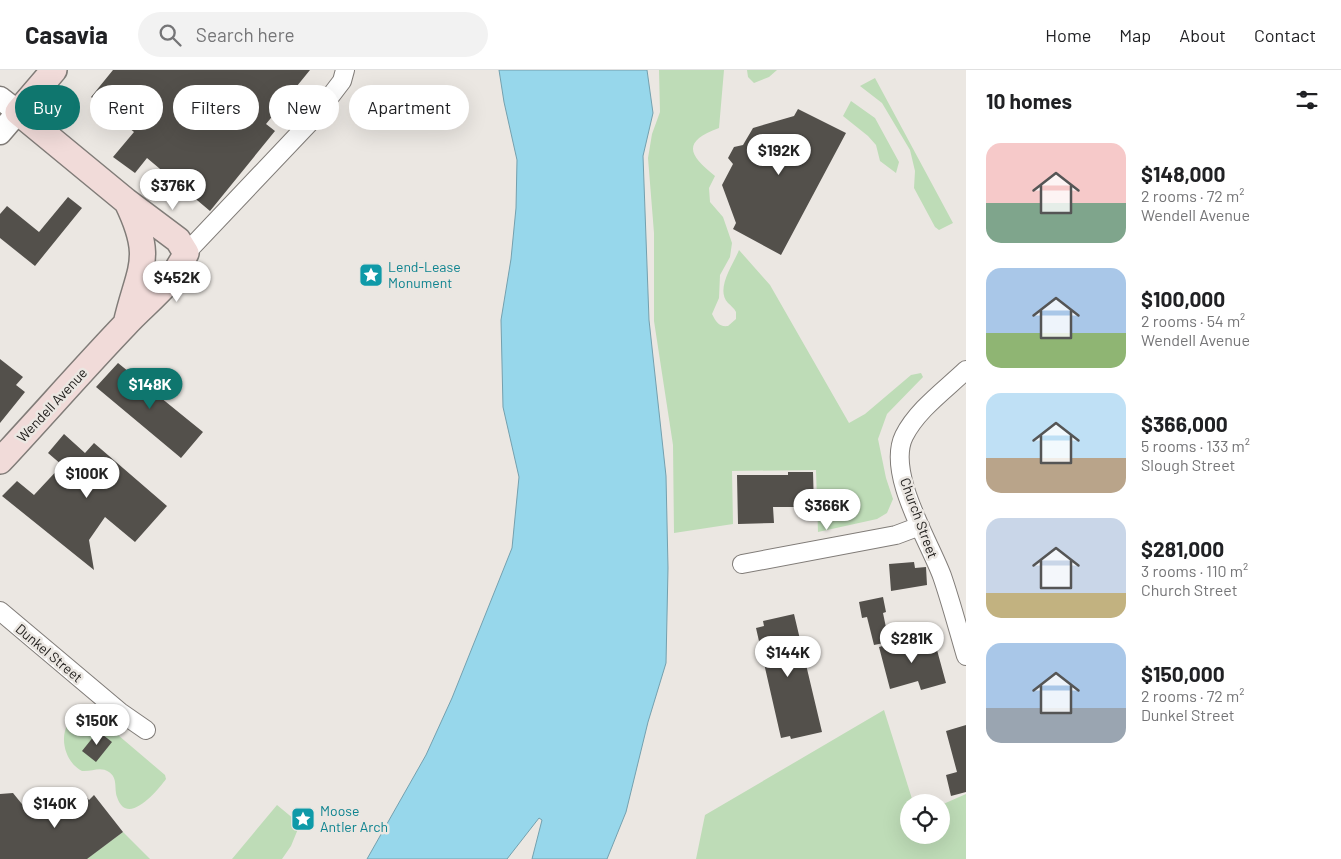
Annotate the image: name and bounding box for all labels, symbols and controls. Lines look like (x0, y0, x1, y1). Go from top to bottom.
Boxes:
search box (138, 12, 488, 57)
text: Casavia (25, 20, 108, 49)
icon: search (156, 21, 184, 49)
text: Search here (196, 23, 295, 46)
text: Home (1045, 24, 1091, 46)
text: Map (1119, 24, 1151, 46)
text: About (1179, 24, 1226, 46)
text: Contact (1254, 24, 1316, 46)
chip: Buy (15, 85, 80, 130)
chip: Rent (90, 85, 163, 130)
chip: Filters (173, 85, 259, 130)
chip: New (269, 85, 339, 130)
chip: Apartment (349, 85, 469, 130)
icon: filters (1293, 86, 1321, 114)
text: 10 homes (986, 88, 1072, 113)
pin: $192K (744, 134, 814, 176)
text: $192K (758, 140, 800, 159)
text: $148,000 (1141, 161, 1225, 186)
icon: home (1026, 163, 1086, 223)
pin: $376K (138, 168, 208, 211)
text: $376K (151, 175, 195, 194)
text: 2 rooms · 72 m² (1141, 186, 1244, 205)
text: Wendell Avenue (1141, 205, 1250, 224)
place label: Lend-Lease Monument (388, 258, 461, 291)
pin: $452K (142, 260, 212, 303)
place icon: Lend-Lease Monument (358, 262, 384, 288)
text: $452K (154, 267, 200, 286)
text: $100,000 (1141, 286, 1225, 311)
icon: home (1026, 288, 1086, 348)
text: 2 rooms · 54 m² (1141, 311, 1245, 330)
text: Wendell Avenue (1141, 330, 1250, 349)
street label: Wendell Avenue (13, 364, 90, 445)
pin: $148K (115, 368, 185, 410)
text: $148K (128, 374, 172, 393)
text: $366,000 (1141, 411, 1228, 436)
icon: home (1026, 413, 1086, 473)
text: 5 rooms · 133 m² (1141, 436, 1250, 455)
text: Slough Street (1141, 455, 1235, 474)
pin: $100K (52, 456, 122, 499)
text: $100K (65, 463, 109, 482)
street label: Church Street (897, 475, 942, 560)
pin: $366K (792, 488, 862, 531)
text: $366K (805, 495, 850, 514)
text: $281,000 (1141, 536, 1224, 561)
icon: home (1026, 538, 1086, 598)
text: 3 rooms · 110 m² (1141, 561, 1248, 580)
text: Church Street (1141, 580, 1237, 599)
street label: Dunkel Street (12, 620, 86, 685)
pin: $281K (877, 622, 947, 664)
text: $281K (891, 628, 933, 647)
pin: $144K (753, 636, 823, 678)
text: $144K (766, 642, 810, 661)
text: $150,000 (1141, 661, 1225, 686)
icon: home (1026, 663, 1086, 723)
text: 2 rooms · 72 m² (1141, 686, 1244, 705)
pin: $150K (62, 704, 132, 746)
text: Dunkel Street (1141, 705, 1235, 724)
text: $150K (76, 710, 118, 729)
pin: $140K (20, 786, 90, 829)
text: $140K (33, 793, 77, 812)
map controls (900, 794, 950, 844)
button: locate (900, 794, 950, 844)
place label: Moose Antler Arch (320, 802, 388, 835)
place icon: Moose Antler Arch (290, 806, 316, 832)

